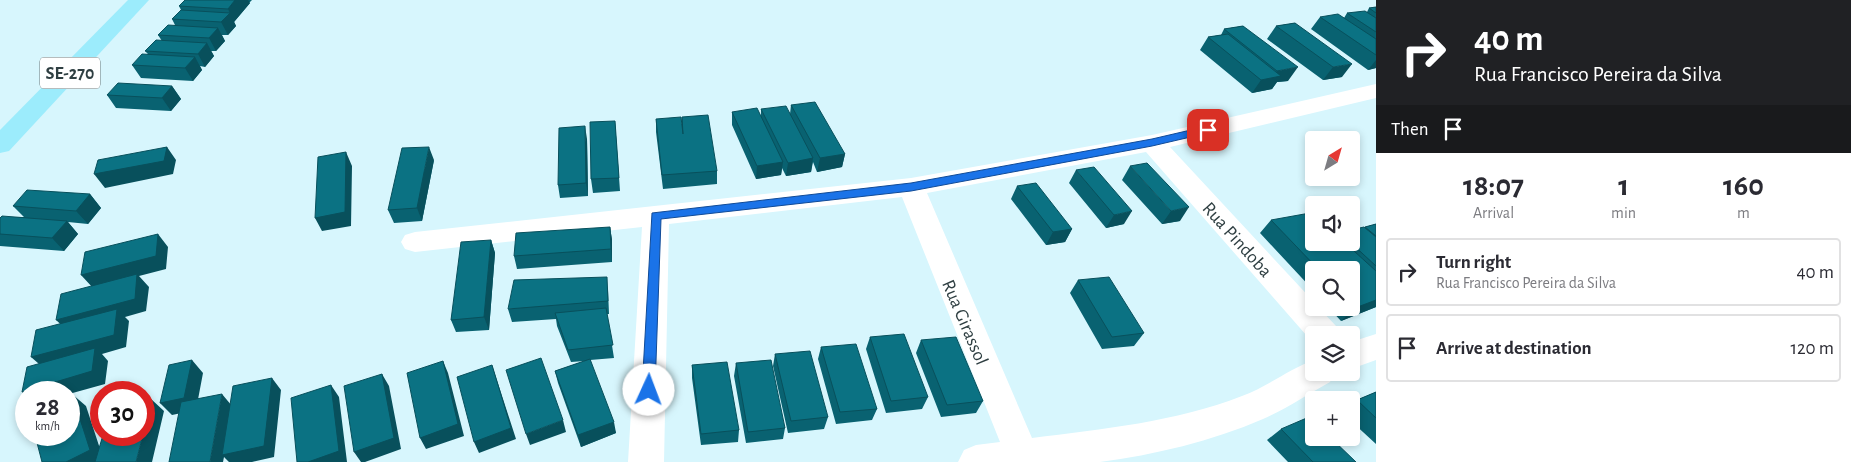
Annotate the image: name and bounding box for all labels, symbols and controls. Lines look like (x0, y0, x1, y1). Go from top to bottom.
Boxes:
icon: right (1391, 20, 1456, 85)
text: 40 m (1474, 22, 1543, 57)
road number: SE-270 (40, 58, 100, 88)
text: Rua Francisco Pereira da Silva (1474, 63, 1722, 85)
pin (1187, 109, 1229, 151)
icon: arrive (1439, 115, 1467, 143)
icon: arrive (1194, 116, 1222, 144)
text: Then (1391, 120, 1429, 139)
north arrow (1305, 131, 1360, 186)
map controls (1305, 131, 1360, 446)
text: 18:07 (1463, 171, 1524, 201)
text: 1 (1618, 171, 1629, 201)
text: 160 (1723, 171, 1764, 201)
button: sound (1305, 196, 1360, 251)
street label: Rua Pindoba (1198, 199, 1275, 281)
text: Arrival (1473, 205, 1514, 221)
text: min (1611, 205, 1636, 221)
text: m (1737, 205, 1750, 221)
text: Turn right (1436, 253, 1511, 272)
icon: right (1393, 258, 1421, 286)
button: search (1305, 261, 1360, 316)
text: 40 m (1796, 263, 1834, 282)
text: Rua Francisco Pereira da Silva (1436, 275, 1616, 291)
street label: Rua Girassol (938, 277, 991, 368)
button: layers (1305, 326, 1360, 381)
icon: arrive (1393, 334, 1421, 362)
text: Arrive at destination (1436, 339, 1592, 358)
text: 120 m (1790, 339, 1834, 358)
position arrow (622, 363, 674, 415)
speed limit sign: 30 (90, 381, 155, 446)
button: + (1305, 391, 1360, 446)
text: 28 (35, 395, 60, 420)
text: km/h (35, 420, 60, 432)

